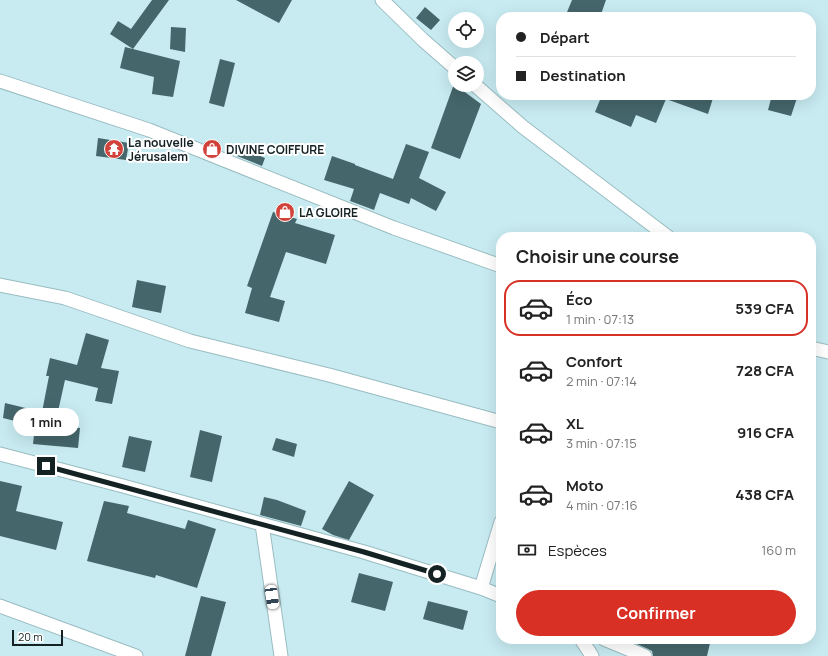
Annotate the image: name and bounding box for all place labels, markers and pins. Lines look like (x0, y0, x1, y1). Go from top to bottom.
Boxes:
place label: La nouvelle Jérusalem (128, 134, 194, 165)
temple icon: La nouvelle Jérusalem (103, 138, 125, 160)
shop icon: DIVINE COIFFURE (201, 138, 223, 160)
place label: DIVINE COIFFURE (226, 141, 324, 158)
shop icon: LA GLOIRE (274, 201, 296, 223)
place label: LA GLOIRE (299, 204, 358, 221)

